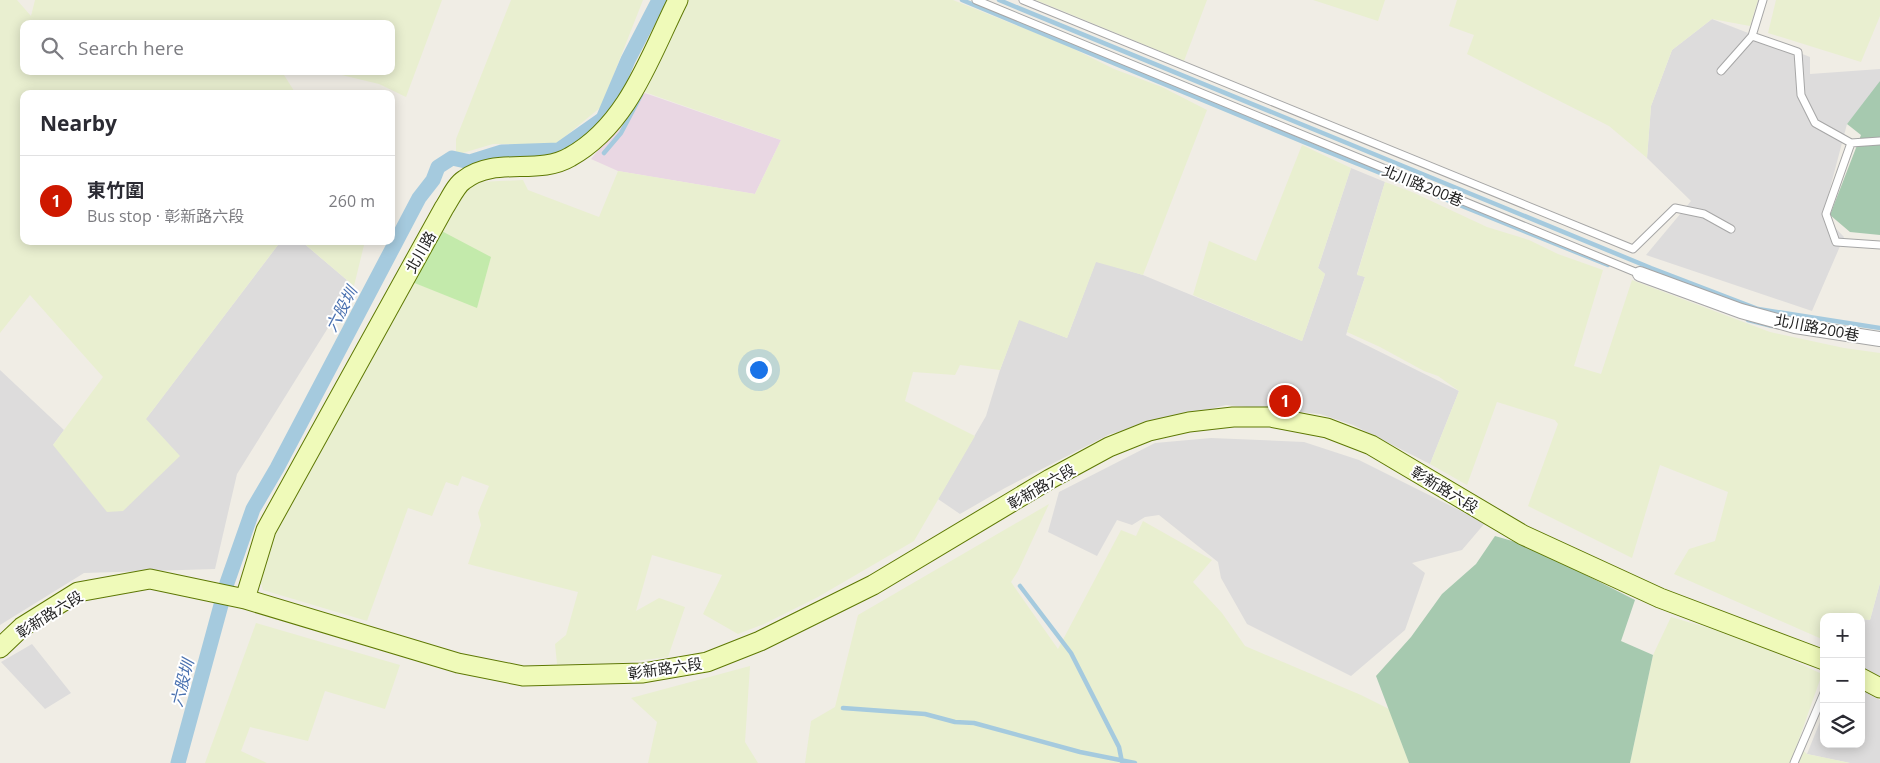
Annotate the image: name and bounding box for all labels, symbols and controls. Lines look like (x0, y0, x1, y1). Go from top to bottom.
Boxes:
search box (20, 20, 395, 75)
icon: search (38, 34, 66, 62)
text: Search here (78, 35, 184, 61)
text: Nearby (40, 109, 117, 137)
street label: 北川路200巷 (1380, 160, 1466, 210)
text: 東竹圍 (87, 177, 144, 203)
text: 1 (51, 190, 61, 212)
text: 260 m (329, 190, 375, 212)
text: Bus stop · 彰新路六段 (87, 205, 244, 227)
street label: 北川路 (400, 227, 440, 277)
water label: 六股圳 (320, 281, 363, 335)
street label: 北川路200巷 (1773, 309, 1861, 345)
your location (746, 357, 772, 383)
pin: 1 (1269, 382, 1301, 420)
street label: 彰新路六段 (1004, 459, 1078, 513)
street label: 彰新路六段 (1408, 461, 1482, 517)
street label: 彰新路六段 (12, 586, 86, 642)
map controls (1820, 613, 1865, 748)
button: + (1820, 613, 1865, 658)
street label: 彰新路六段 (626, 653, 704, 683)
water label: 六股圳 (165, 655, 199, 709)
button: − (1820, 658, 1865, 703)
button: layers (1820, 703, 1865, 748)

